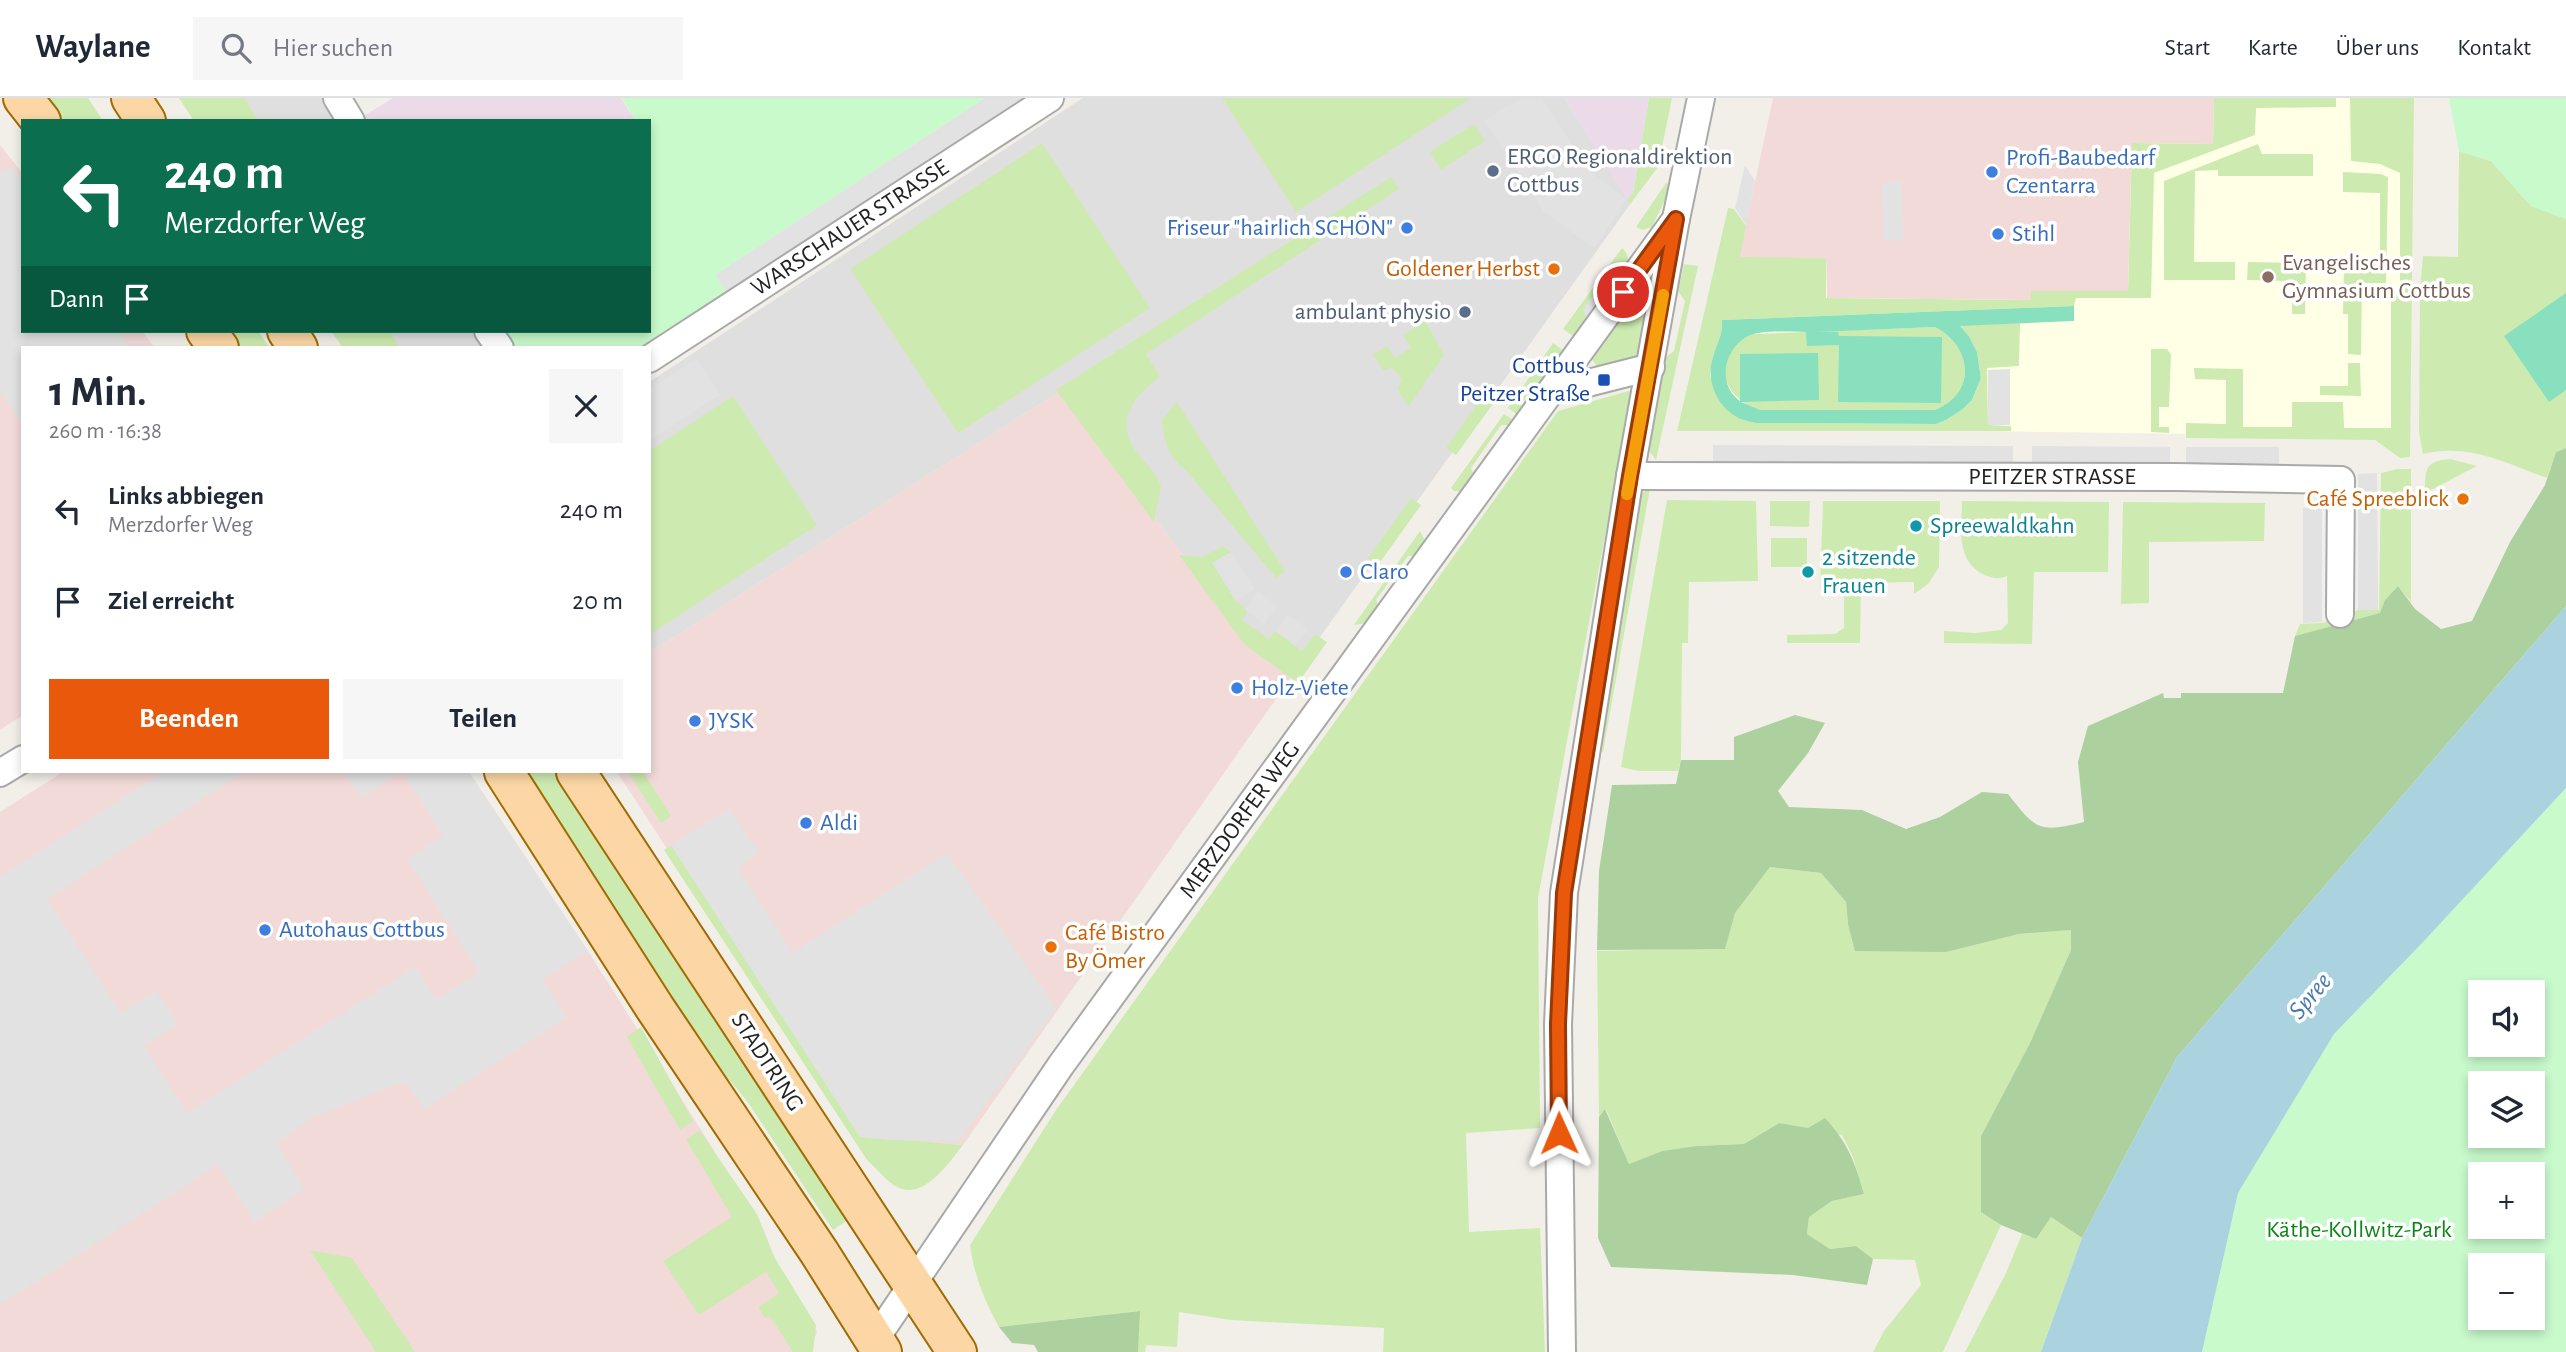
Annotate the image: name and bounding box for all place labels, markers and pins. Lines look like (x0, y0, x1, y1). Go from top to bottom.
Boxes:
place label: ERGO Regionaldirektion Cottbus (1507, 145, 1732, 197)
place label: Profi-Baubedarf Czentarra (2006, 146, 2157, 198)
marker: ERGO Regionaldirektion Cottbus (1485, 163, 1501, 179)
marker: Profi-Baubedarf Czentarra (1984, 164, 2000, 180)
place label: Friseur "hairlich SCHÖN" (1167, 215, 1393, 240)
marker: Friseur "hairlich SCHÖN" (1399, 220, 1415, 236)
place label: Stihl (2012, 222, 2055, 246)
marker: Stihl (1990, 226, 2006, 242)
place label: Evangelisches Gymnasium Cottbus (2282, 251, 2471, 303)
place label: Goldener Herbst (1386, 257, 1540, 281)
marker: Goldener Herbst (1546, 261, 1562, 277)
pin (1593, 262, 1653, 322)
marker: Evangelisches Gymnasium Cottbus (2260, 269, 2276, 285)
place label: ambulant physio (1295, 300, 1451, 324)
marker: ambulant physio (1457, 304, 1473, 320)
place label: Cottbus, Peitzer Straße (1460, 354, 1590, 406)
marker: Cottbus, Peitzer Straße (1596, 372, 1612, 388)
place label: Café Spreeblick (2306, 487, 2449, 511)
marker: Café Spreeblick (2455, 491, 2471, 507)
place label: Spreewaldkahn (1930, 514, 2075, 538)
marker: Spreewaldkahn (1908, 518, 1924, 534)
place label: 2 sitzende Frauen (1822, 546, 1916, 598)
place label: Claro (1360, 560, 1409, 584)
marker: Claro (1338, 564, 1354, 580)
marker: 2 sitzende Frauen (1800, 564, 1816, 580)
place label: Holz-Viete (1251, 676, 1349, 700)
marker: Holz-Viete (1229, 680, 1245, 696)
place label: JYSK (709, 709, 754, 733)
marker: JYSK (687, 713, 703, 729)
place label: Aldi (820, 811, 858, 835)
marker: Aldi (798, 815, 814, 831)
place label: Autohaus Cottbus (279, 918, 445, 942)
place label: Café Bistro By Ömer (1065, 921, 1165, 973)
marker: Autohaus Cottbus (257, 922, 273, 938)
marker: Café Bistro By Ömer (1043, 939, 1059, 955)

